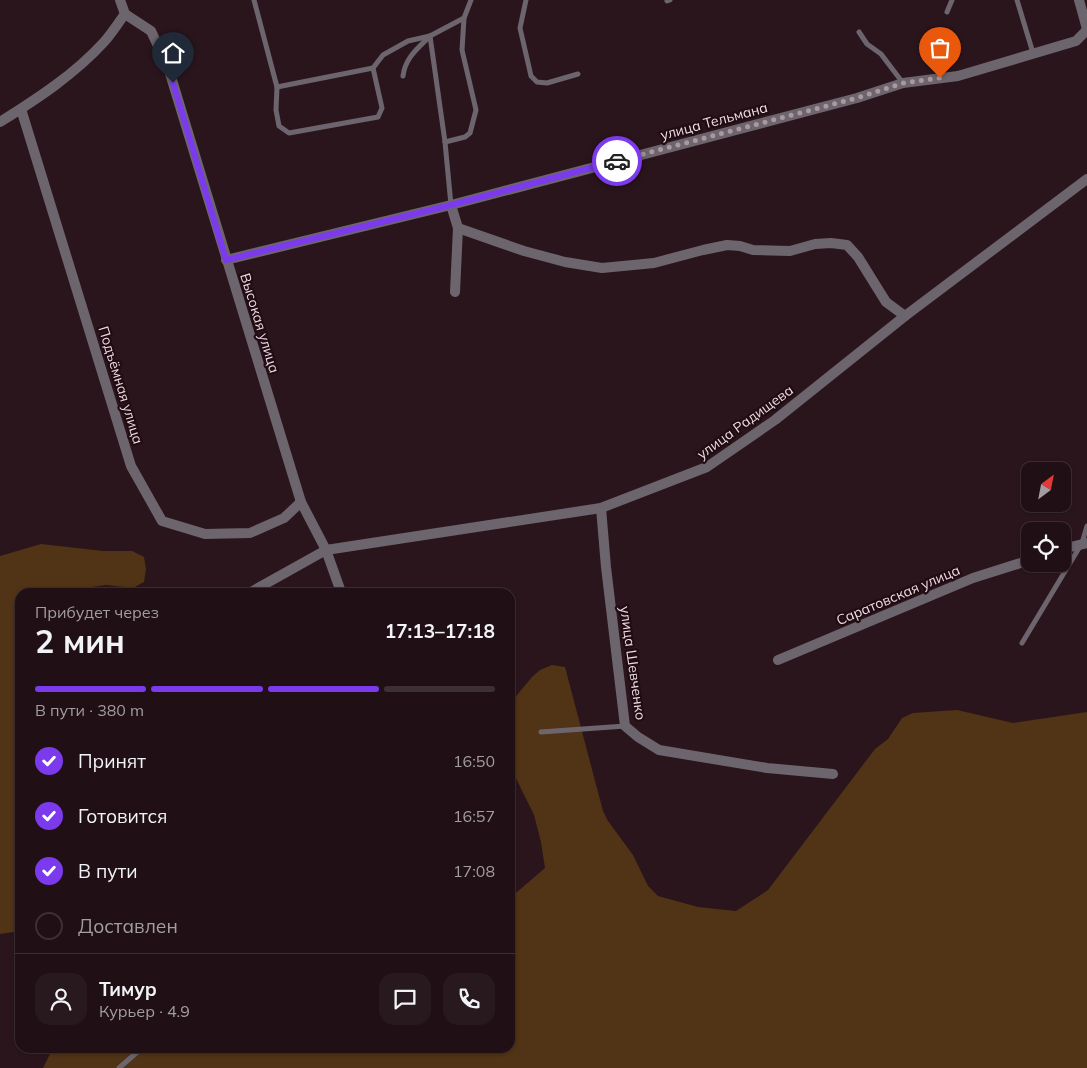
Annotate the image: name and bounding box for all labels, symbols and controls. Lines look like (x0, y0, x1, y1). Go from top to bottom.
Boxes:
pin (919, 27, 961, 78)
pin (152, 32, 194, 83)
icon: bag (926, 34, 954, 62)
icon: home (159, 39, 187, 67)
street label: улица Тельмана (658, 98, 770, 144)
courier (592, 136, 642, 186)
icon: car (603, 147, 631, 175)
street label: Высокая улица (236, 271, 284, 375)
street label: Подъёмная улица (94, 324, 148, 446)
street label: улица Радищева (693, 381, 797, 463)
north arrow (1021, 462, 1071, 512)
map controls (1021, 462, 1071, 572)
button: locate (1021, 522, 1071, 572)
street label: Саратовская улица (833, 561, 963, 629)
text: Прибудет через (35, 602, 159, 622)
street label: улица Шевченко (616, 605, 650, 721)
text: 17:13–17:18 (385, 619, 495, 643)
text: 2 мин (35, 621, 125, 661)
text: В пути · 380 m (35, 700, 144, 720)
icon: check (35, 747, 63, 775)
text: Принят (78, 749, 146, 773)
text: 16:50 (453, 751, 495, 771)
icon: check (35, 802, 63, 830)
text: Готовится (78, 804, 168, 828)
text: 16:57 (453, 806, 495, 826)
icon: check (35, 857, 63, 885)
text: В пути (78, 859, 137, 883)
text: 17:08 (453, 861, 495, 881)
text: Доставлен (78, 914, 178, 938)
button: person (35, 973, 87, 1025)
button: chat (379, 973, 431, 1025)
button: phone (443, 973, 495, 1025)
text: Тимур (99, 977, 157, 1001)
text: Курьер · 4.9 (99, 1001, 190, 1021)

